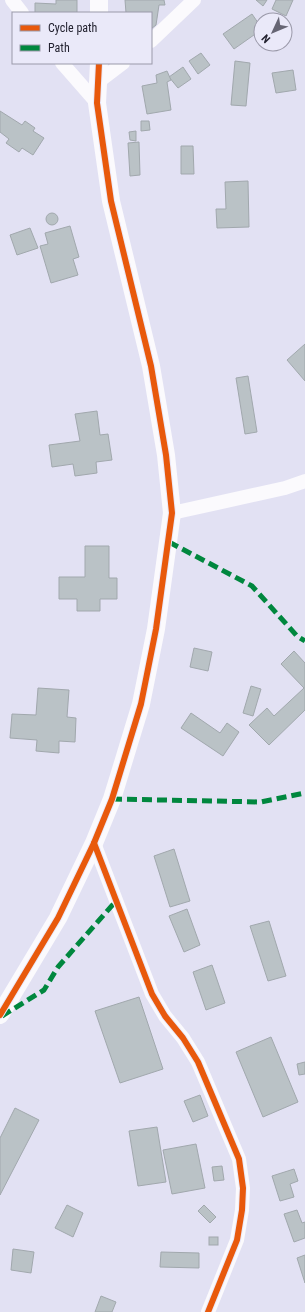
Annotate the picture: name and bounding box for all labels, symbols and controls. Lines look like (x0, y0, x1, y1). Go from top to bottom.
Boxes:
legend (12, 12, 152, 64)
north arrow (253, 12, 293, 52)
text: Cycle path (48, 21, 98, 35)
text: N (259, 31, 273, 46)
text: Path (48, 41, 70, 55)

